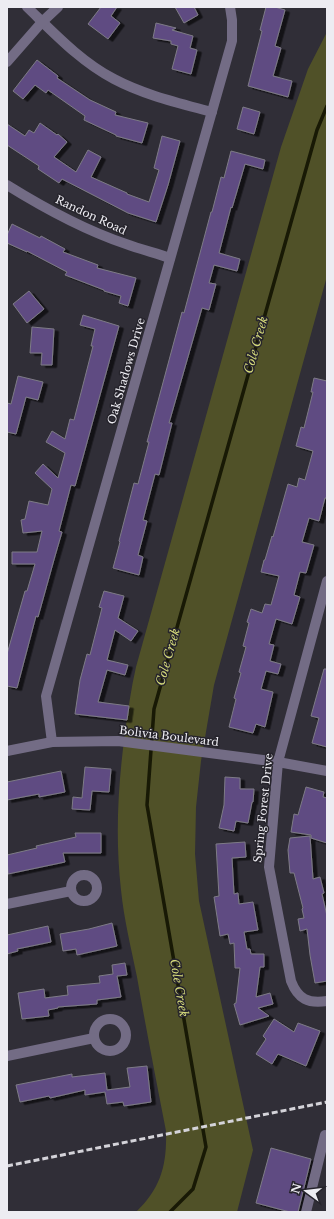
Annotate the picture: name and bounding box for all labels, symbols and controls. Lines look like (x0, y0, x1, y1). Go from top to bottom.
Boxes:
street label: Randon Road (53, 192, 129, 238)
water label: Cole Creek (240, 315, 271, 375)
street label: Oak Shadows Drive (104, 316, 148, 426)
water label: Cole Creek (152, 627, 183, 687)
street label: Bolivia Boulevard (118, 723, 220, 749)
street label: Spring Forest Drive (250, 753, 276, 863)
water label: Cole Creek (167, 958, 192, 1018)
north arrow (286, 1171, 326, 1211)
text: N (288, 1181, 305, 1195)

